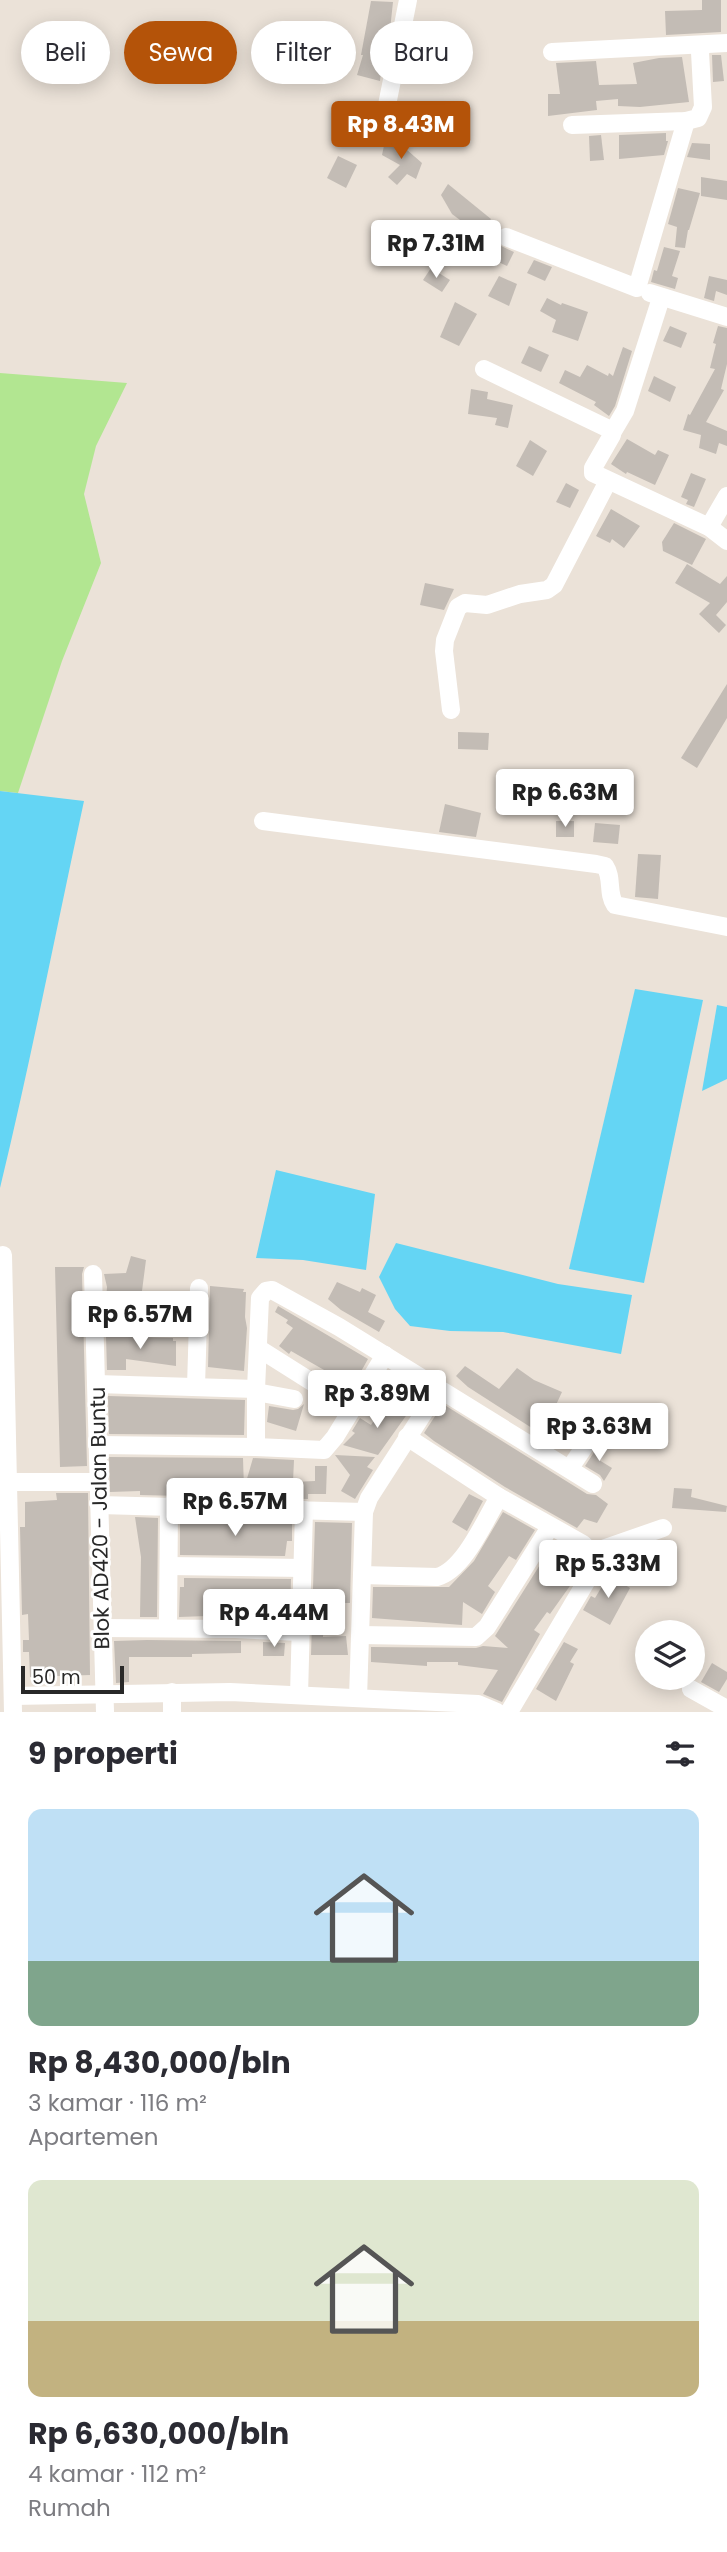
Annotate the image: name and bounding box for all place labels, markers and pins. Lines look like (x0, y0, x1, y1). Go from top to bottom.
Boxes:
pin: Rp 8.43M (329, 102, 473, 161)
pin: Rp 7.31M (364, 220, 508, 280)
pin: Rp 6.63M (493, 770, 637, 829)
pin: Rp 6.57M (68, 1292, 212, 1351)
pin: Rp 3.89M (305, 1370, 449, 1430)
pin: Rp 3.63M (527, 1404, 671, 1463)
pin: Rp 6.57M (163, 1478, 307, 1538)
pin: Rp 5.33M (536, 1540, 680, 1600)
pin: Rp 4.44M (202, 1590, 346, 1649)

